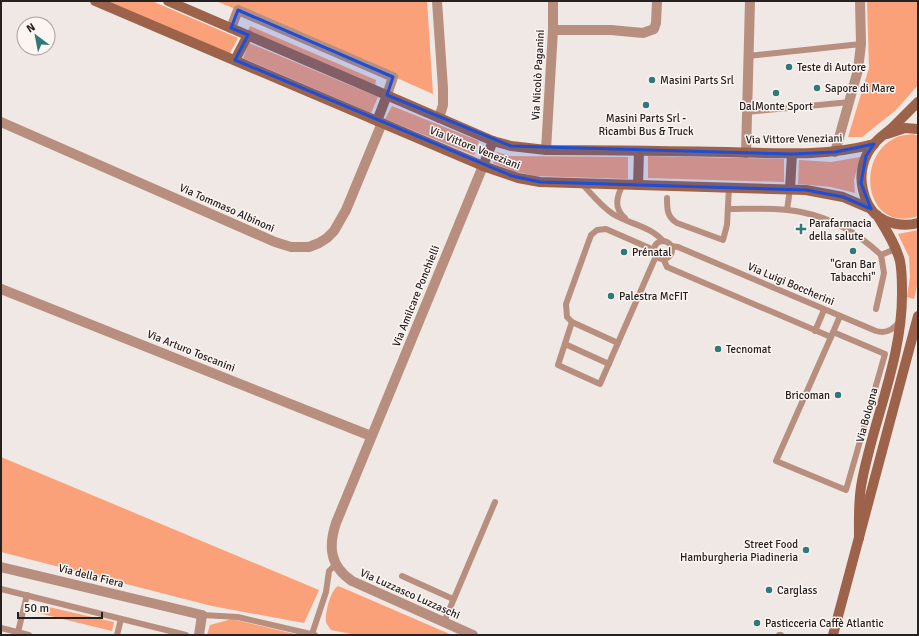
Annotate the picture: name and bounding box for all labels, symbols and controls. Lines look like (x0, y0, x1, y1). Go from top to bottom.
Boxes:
north arrow (16, 16, 56, 56)
text: N (24, 20, 38, 35)
street label: Via Nicolò Paganini (529, 29, 547, 121)
place label: Teste di Autore (797, 61, 866, 74)
marker: Teste di Autore (784, 62, 794, 72)
place label: Masini Parts Srl (660, 74, 734, 87)
marker: Masini Parts Srl (647, 75, 657, 85)
place label: Sapore di Mare (825, 82, 895, 95)
marker: Sapore di Mare (812, 83, 822, 93)
marker: DalMonte Sport (771, 88, 781, 98)
marker: Masini Parts Srl - Ricambi Bus & Truck (641, 100, 651, 110)
place label: DalMonte Sport (739, 100, 813, 113)
place label: Masini Parts Srl - Ricambi Bus & Truck (598, 112, 694, 138)
street label: Via Vittore Veneziani (428, 124, 522, 172)
street label: Via Vittore Veneziani (745, 132, 843, 146)
street label: Via Tommaso Albinoni (177, 181, 277, 235)
place label: Parafarmacia della salute (809, 217, 872, 243)
marker: Parafarmacia della salute (796, 224, 806, 234)
street label: Via Amilcare Ponchielli (390, 243, 442, 349)
place label: Prénatal (632, 246, 672, 259)
marker: "Gran Bar Tabacchi" (848, 246, 858, 256)
marker: Prénatal (619, 247, 629, 257)
place label: "Gran Bar Tabacchi" (830, 258, 876, 284)
street label: Via Luigi Boccherini (746, 260, 836, 308)
place label: Palestra McFIT (619, 290, 689, 303)
marker: Palestra McFIT (606, 291, 616, 301)
street label: Via Arturo Toscanini (145, 327, 237, 375)
place label: Tecnomat (726, 343, 771, 356)
marker: Tecnomat (713, 344, 723, 354)
street label: Via Bologna (853, 386, 881, 444)
place label: Bricoman (785, 389, 830, 402)
marker: Bricoman (833, 390, 843, 400)
place label: Street Food Hamburgheria Piadineria (680, 538, 798, 564)
marker: Street Food Hamburgheria Piadineria (801, 545, 811, 555)
street label: Via della Fiera (57, 562, 125, 590)
street label: Via Luzzasco Luzzaschi (358, 566, 462, 622)
place label: Carglass (777, 584, 818, 597)
marker: Carglass (764, 585, 774, 595)
scale bar (18, 594, 102, 620)
text: 50 m (24, 601, 49, 616)
place label: Pasticceria Caffè Atlantic (765, 617, 884, 630)
marker: Pasticceria Caffè Atlantic (752, 618, 762, 628)

